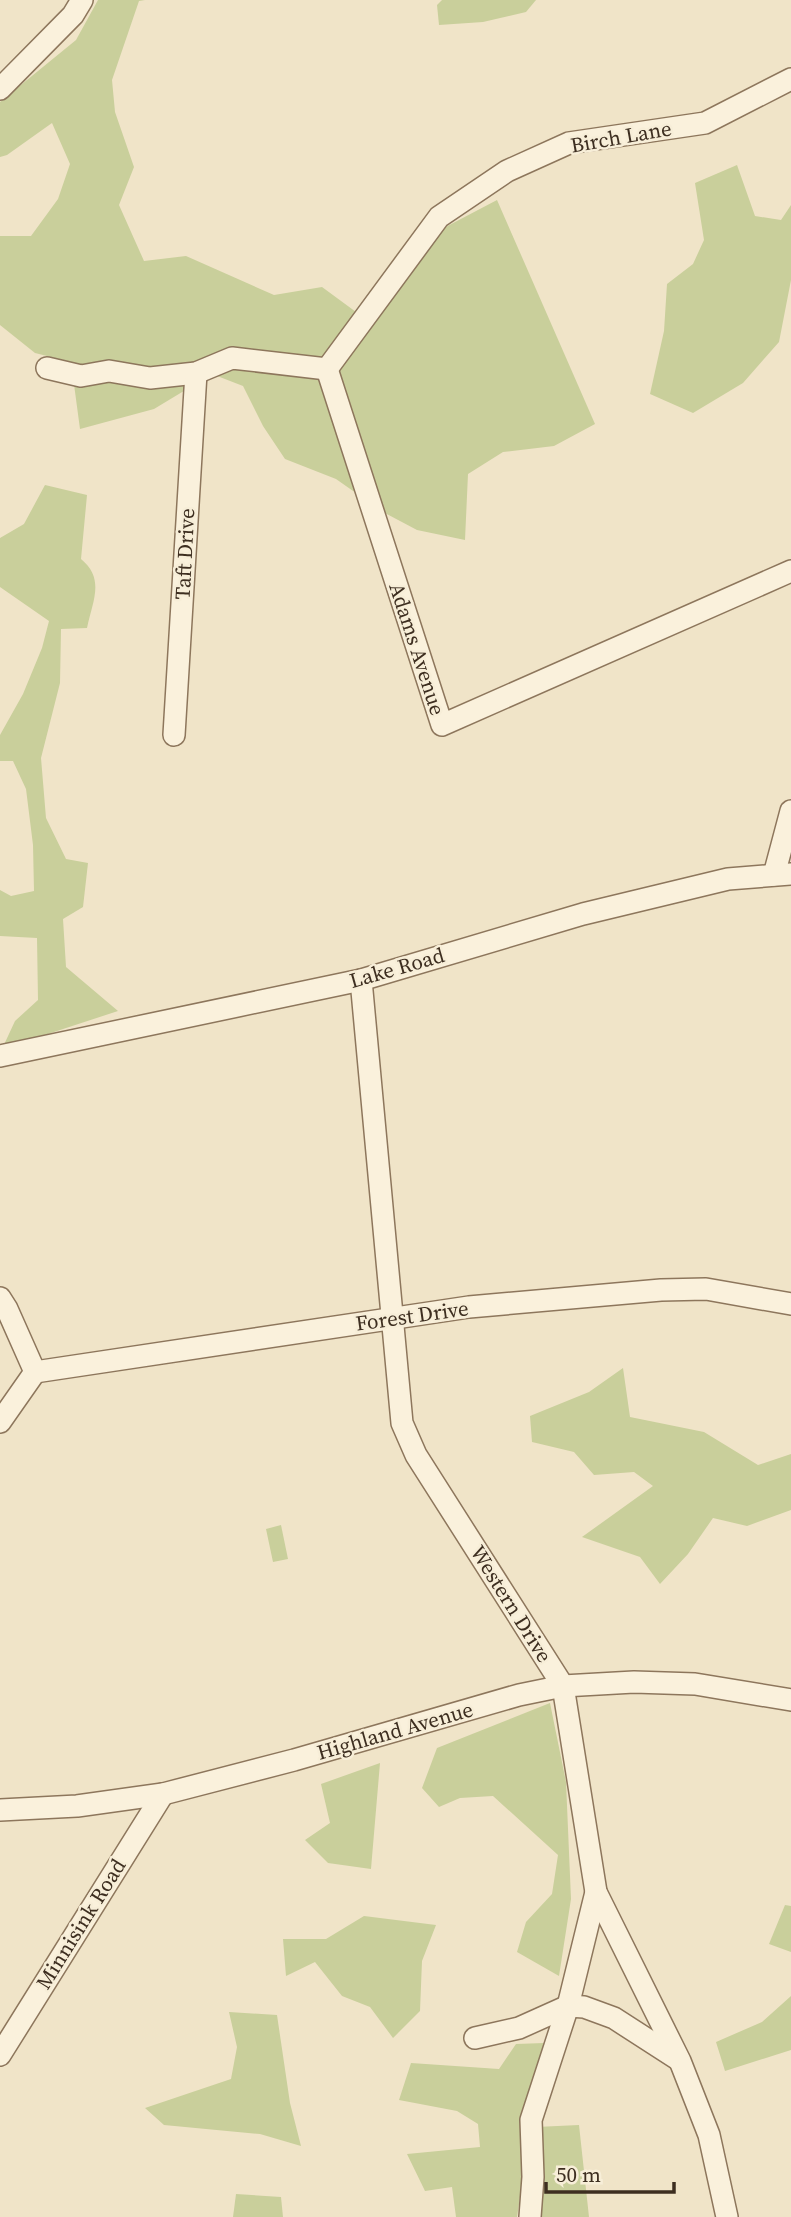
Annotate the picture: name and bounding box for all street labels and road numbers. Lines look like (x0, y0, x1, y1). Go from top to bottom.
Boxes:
street label: Birch Lane (568, 113, 674, 160)
street label: Taft Drive (168, 507, 201, 600)
street label: Adams Avenue (382, 579, 453, 719)
street label: Lake Road (346, 940, 448, 995)
street label: Forest Drive (354, 1293, 470, 1338)
street label: Western Drive (464, 1540, 559, 1668)
street label: Highland Avenue (313, 1694, 476, 1767)
street label: Minnisink Road (29, 1853, 132, 1995)

